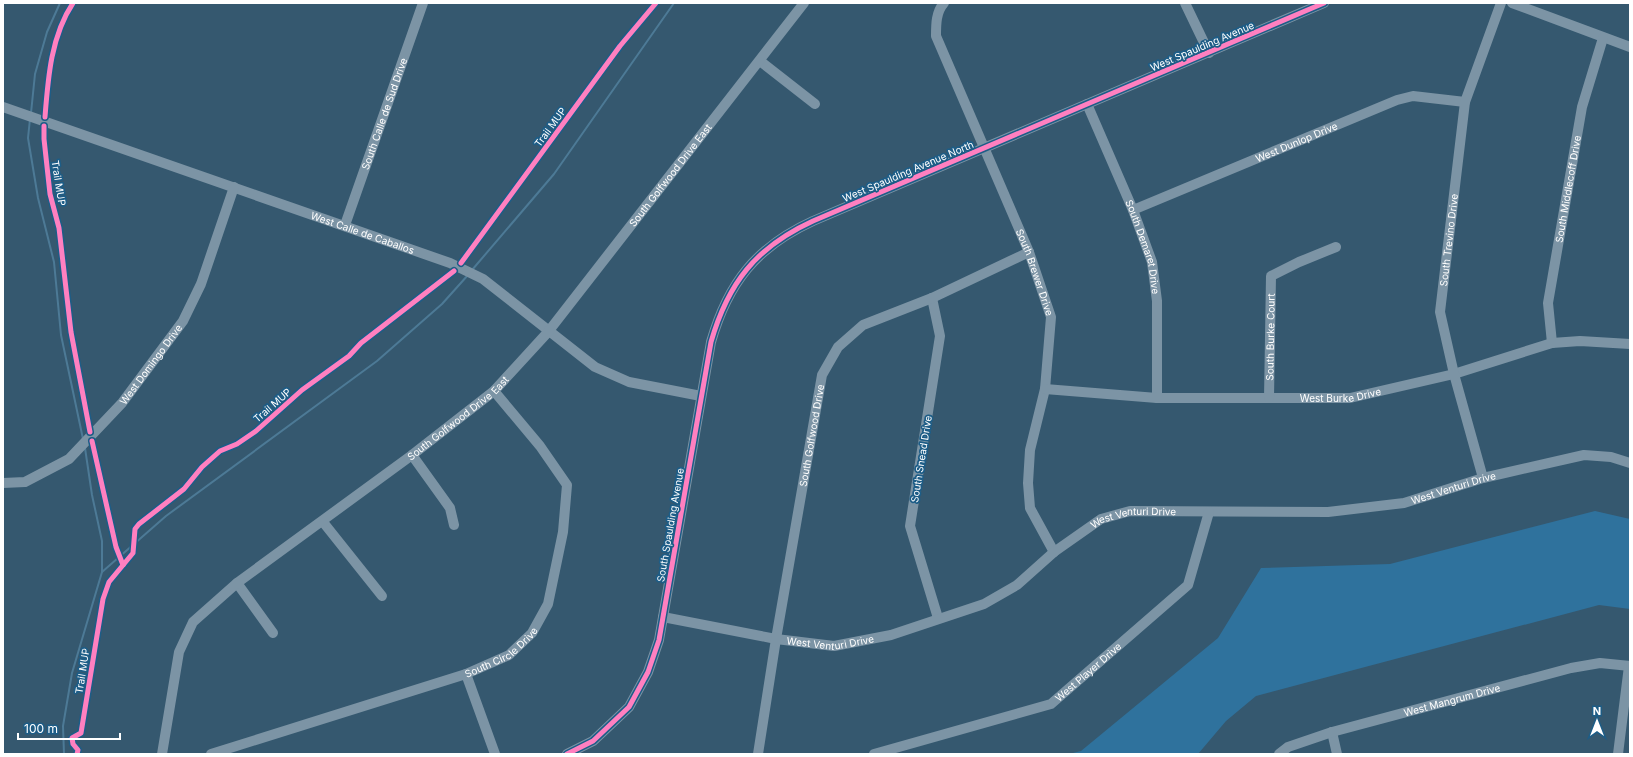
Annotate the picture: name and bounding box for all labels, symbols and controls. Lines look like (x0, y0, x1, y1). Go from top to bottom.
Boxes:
street label: West Spaulding Avenue (1148, 19, 1256, 73)
street label: South Calle de Sud Drive (359, 56, 409, 171)
street label: Trail MUP (532, 105, 568, 149)
street label: West Dunlop Drive (1254, 119, 1339, 164)
street label: South Golfwood Drive East (626, 121, 714, 229)
street label: South Middlecoff Drive (1553, 134, 1583, 243)
street label: West Spaulding Avenue North (841, 138, 975, 204)
street label: Trail MUP (49, 159, 69, 207)
street label: South Trevino Drive (1437, 193, 1460, 287)
street label: South Demaret Drive (1123, 198, 1162, 295)
street label: West Calle de Caballos (309, 209, 416, 256)
street label: South Brewer Drive (1014, 227, 1056, 317)
street label: South Burke Court (1263, 293, 1277, 381)
street label: West Domingo Drive (117, 322, 185, 407)
street label: South Golfwood Drive East (405, 373, 511, 463)
street label: South Golfwood Drive (797, 383, 826, 488)
street label: Trail MUP (251, 385, 293, 425)
street label: West Burke Drive (1300, 385, 1382, 404)
street label: South Snead Drive (908, 414, 934, 503)
street label: South Spaulding Avenue (654, 467, 686, 583)
street label: West Venturi Drive (1410, 469, 1497, 506)
street label: West Venturi Drive (1088, 505, 1176, 531)
street label: South Circle Drive (463, 625, 540, 680)
street label: West Venturi Drive (786, 632, 875, 652)
street label: West Player Drive (1053, 640, 1124, 704)
street label: Trail MUP (72, 647, 92, 695)
street label: West Mangrum Drive (1402, 681, 1502, 719)
north arrow (1577, 701, 1617, 741)
text: N (1593, 704, 1601, 718)
scale bar (18, 715, 120, 741)
text: 100 m (24, 721, 58, 736)

